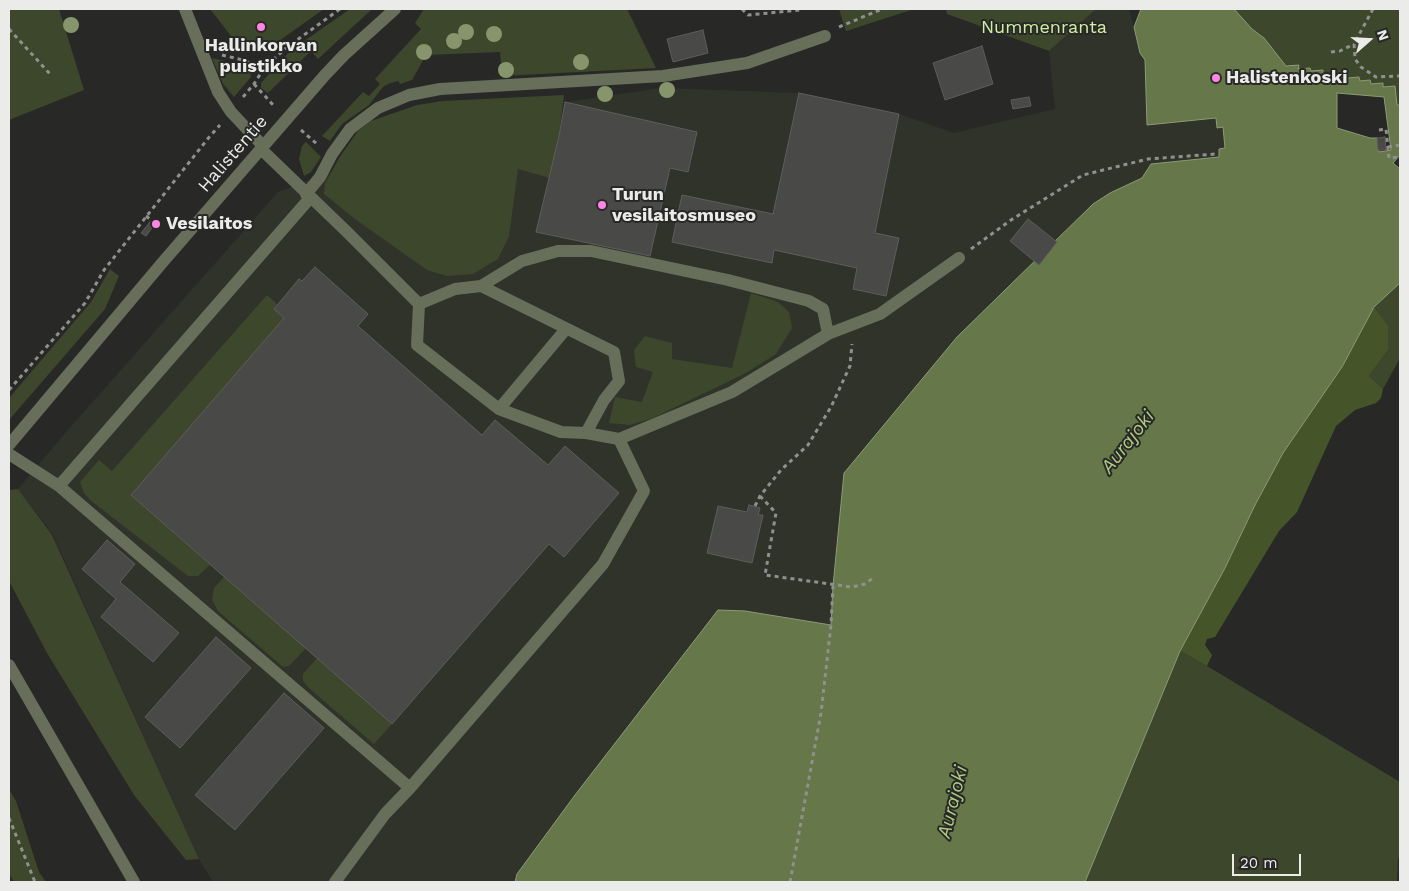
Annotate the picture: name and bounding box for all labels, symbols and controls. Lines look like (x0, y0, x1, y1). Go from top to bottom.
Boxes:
north arrow (1344, 15, 1394, 65)
park label: Nummenranta (981, 17, 1107, 39)
marker: Hallinkorvan puistikko (255, 21, 267, 33)
text: N (1374, 28, 1392, 43)
place label: Hallinkorvan puistikko (205, 35, 317, 78)
place label: Halistenkoski (1226, 67, 1347, 89)
marker: Halistenkoski (1210, 72, 1222, 84)
street label: Halistentie (194, 111, 272, 197)
place label: Turun vesilaitosmuseo (612, 184, 756, 226)
marker: Turun vesilaitosmuseo (596, 199, 608, 211)
place label: Vesilaitos (166, 213, 252, 235)
marker: Vesilaitos (150, 218, 162, 230)
water label: Aurajoki (1096, 406, 1160, 478)
water label: Aurajoki (933, 764, 973, 840)
scale bar (1234, 844, 1303, 876)
text: 20 m (1240, 854, 1278, 872)

